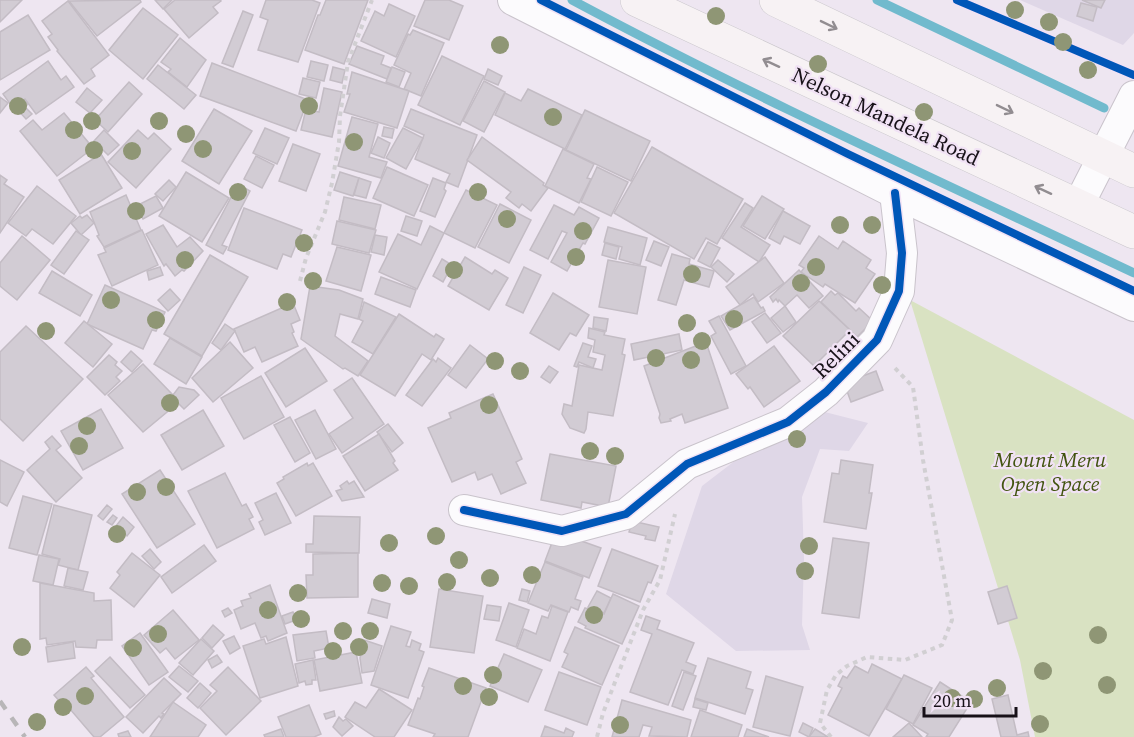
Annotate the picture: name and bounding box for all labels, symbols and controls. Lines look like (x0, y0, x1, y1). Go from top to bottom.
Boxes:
one-way arrow (819, 20, 837, 32)
one-way arrow (763, 56, 781, 68)
street label: Nelson Mandela Road (788, 60, 984, 172)
one-way arrow (995, 104, 1013, 116)
one-way arrow (1035, 183, 1053, 195)
street label: Relini (806, 325, 866, 385)
park label: Mount Meru Open Space (993, 445, 1106, 498)
scale bar (924, 680, 1016, 718)
text: 20 m (933, 688, 971, 713)

